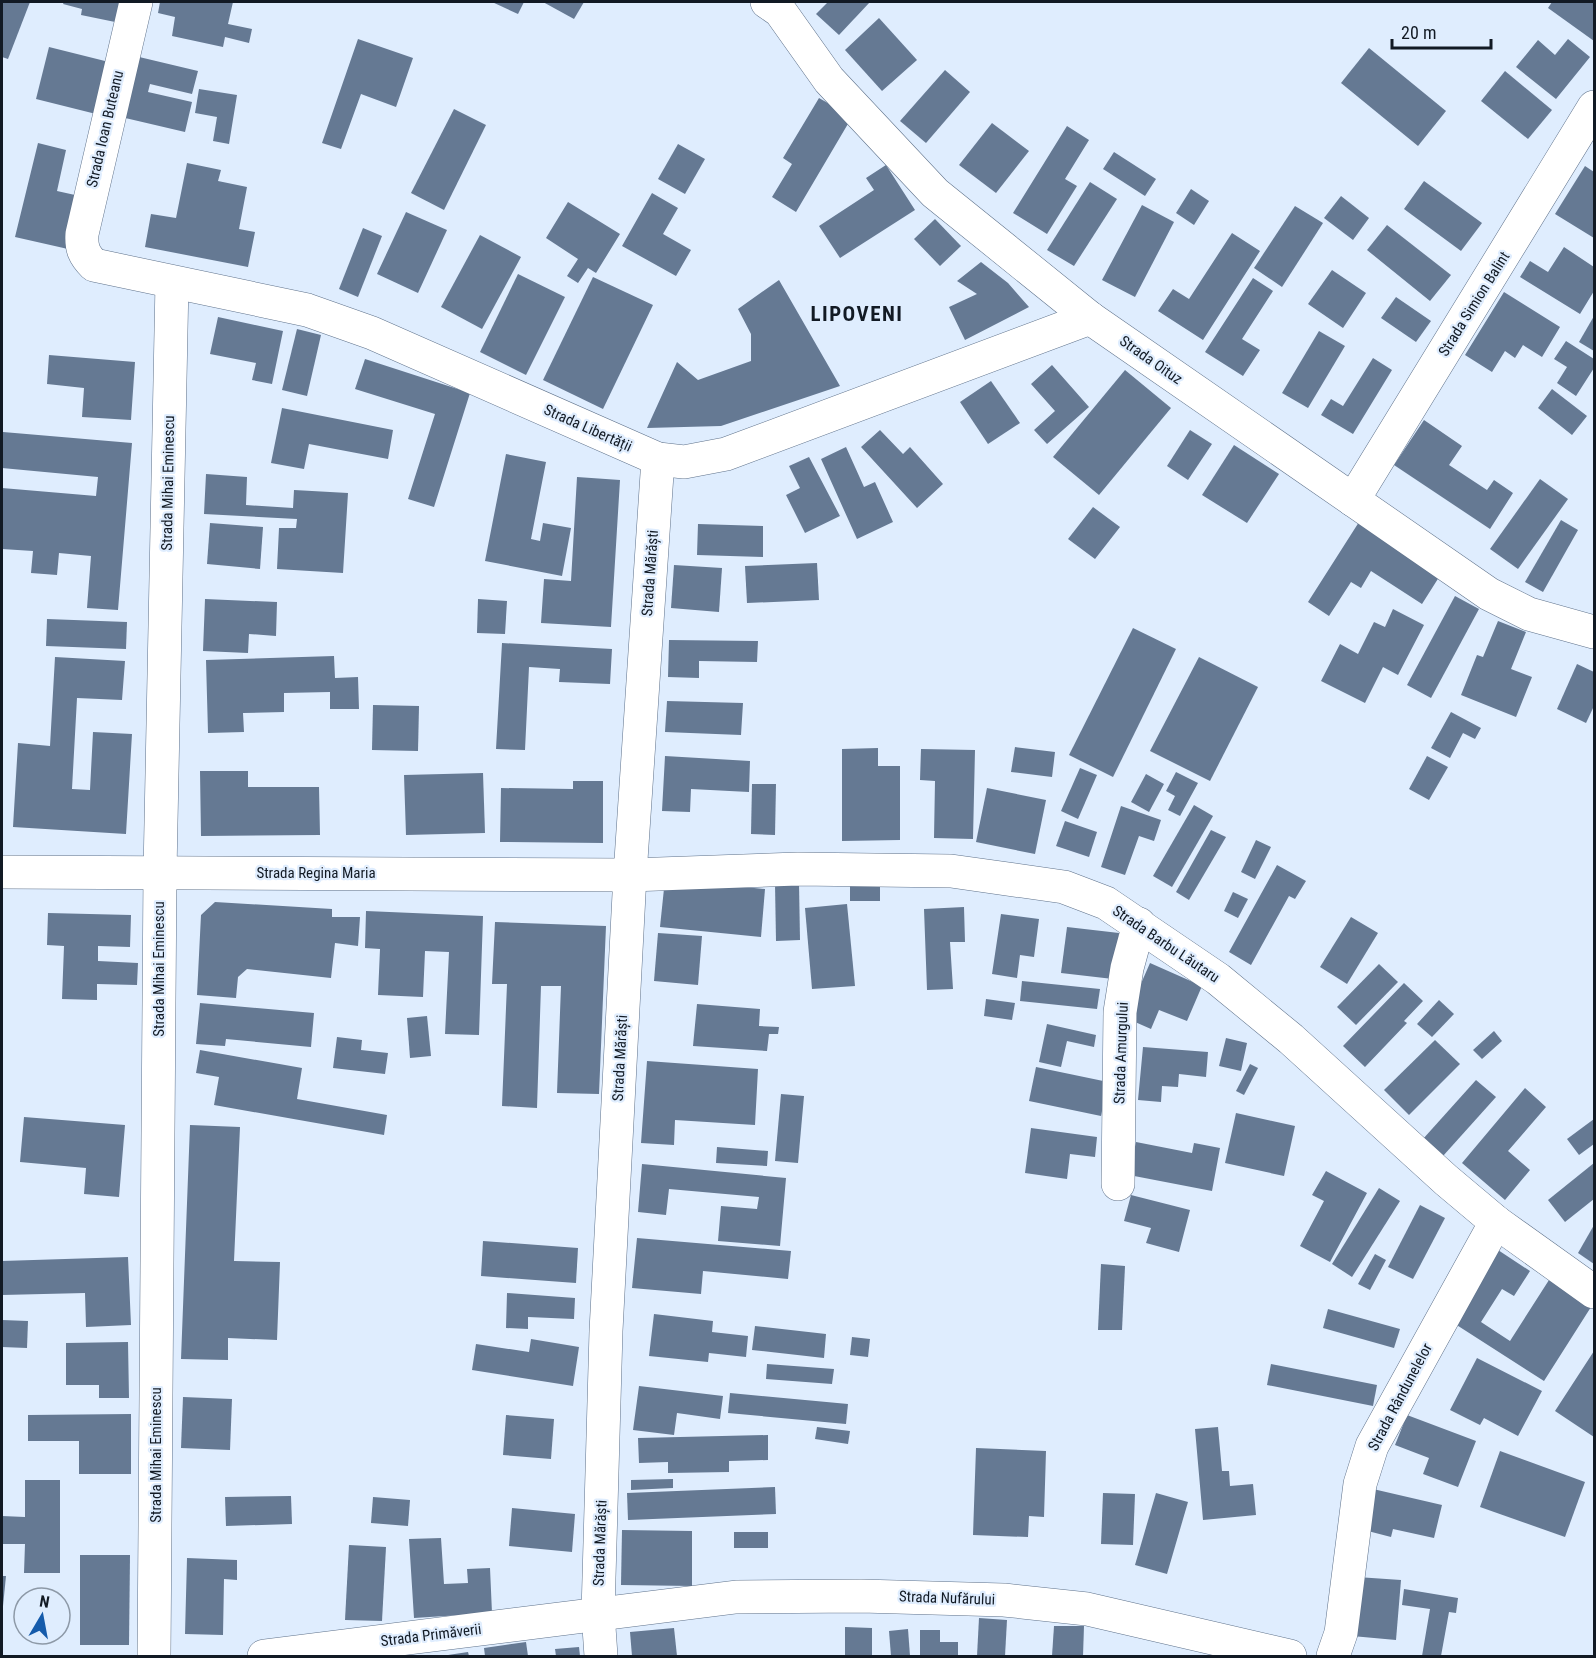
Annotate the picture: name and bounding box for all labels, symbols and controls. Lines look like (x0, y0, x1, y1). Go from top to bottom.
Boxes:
scale bar (1392, 12, 1491, 50)
text: 20 m (1401, 22, 1436, 43)
street label: Strada Ioan Buteanu (83, 69, 127, 189)
street label: Strada Simion Balint (1435, 248, 1513, 360)
district label: LIPOVENI (810, 302, 904, 326)
street label: Strada Oituz (1116, 332, 1186, 388)
street label: Strada Libertății (541, 401, 635, 455)
street label: Strada Mihai Eminescu (158, 415, 178, 551)
street label: Strada Mărăști (638, 529, 662, 617)
street label: Strada Regina Maria (256, 864, 376, 882)
street label: Strada Mihai Eminescu (150, 901, 168, 1037)
street label: Strada Barbu Lăutaru (1109, 902, 1223, 986)
street label: Strada Amurgului (1110, 1002, 1132, 1104)
street label: Strada Mărăști (609, 1014, 631, 1102)
street label: Strada Rândunelelor (1364, 1340, 1436, 1454)
street label: Strada Mihai Eminescu (147, 1387, 165, 1523)
street label: Strada Mărăști (589, 1499, 611, 1587)
north arrow (12, 1586, 72, 1646)
street label: Strada Nufărului (899, 1587, 995, 1609)
text: N (38, 1592, 51, 1612)
street label: Strada Primăverii (380, 1620, 482, 1650)

